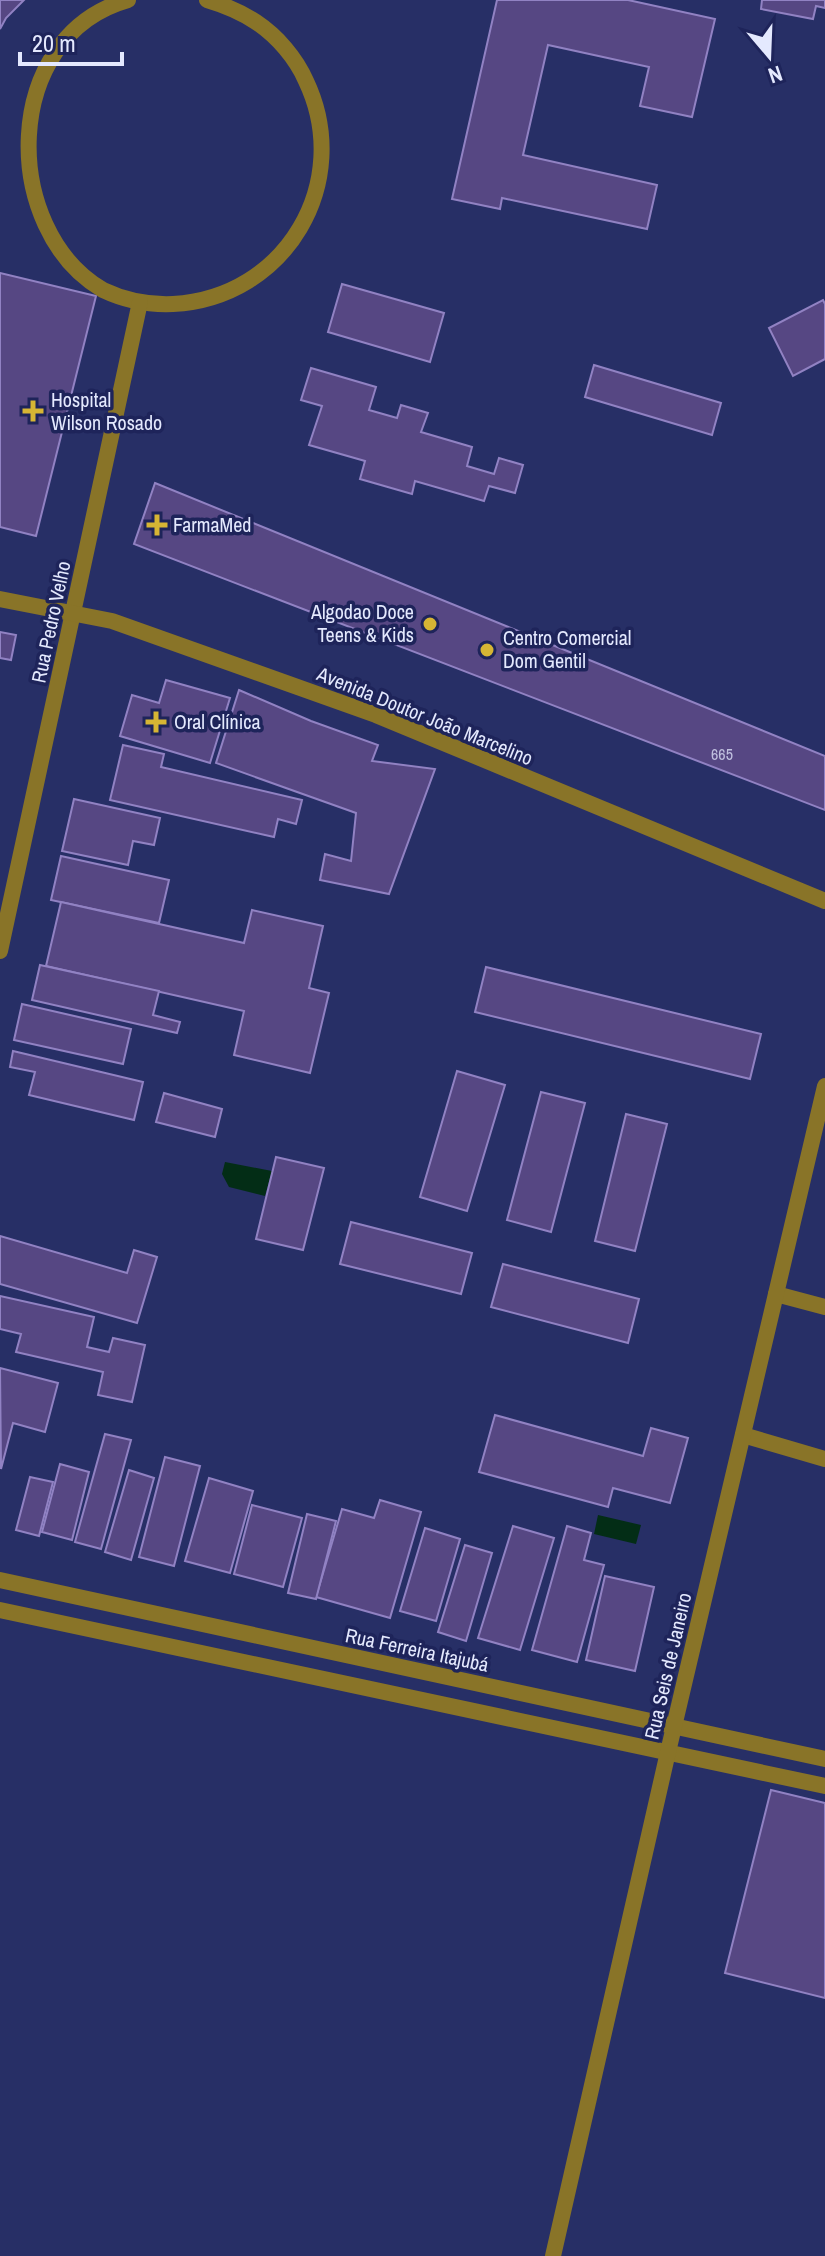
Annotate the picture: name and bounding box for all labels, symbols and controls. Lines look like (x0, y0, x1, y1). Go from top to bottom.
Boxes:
scale bar (20, 16, 122, 66)
north arrow (729, 16, 809, 96)
text: 20 m (32, 27, 76, 59)
text: N (764, 59, 787, 91)
place label: Hospital Wilson Rosado (51, 386, 162, 436)
marker: Hospital Wilson Rosado (22, 400, 44, 422)
place label: FarmaMed (173, 511, 251, 538)
marker: FarmaMed (148, 516, 166, 534)
street label: Rua Pedro Velho (24, 558, 77, 685)
place label: Algodao Doce Teens & Kids (310, 598, 414, 648)
marker: Algodao Doce Teens & Kids (421, 615, 439, 633)
place label: Centro Comercial Dom Gentil (503, 624, 632, 674)
marker: Centro Comercial Dom Gentil (478, 641, 496, 659)
street label: Avenida Doutor João Marcelino (312, 659, 537, 771)
place label: Oral Clínica (174, 708, 261, 735)
marker: Oral Clínica (145, 711, 167, 733)
house number: 665 (711, 743, 733, 765)
street label: Rua Seis de Janeiro (638, 1590, 697, 1742)
street label: Rua Ferreira Itajubá (343, 1621, 491, 1678)

